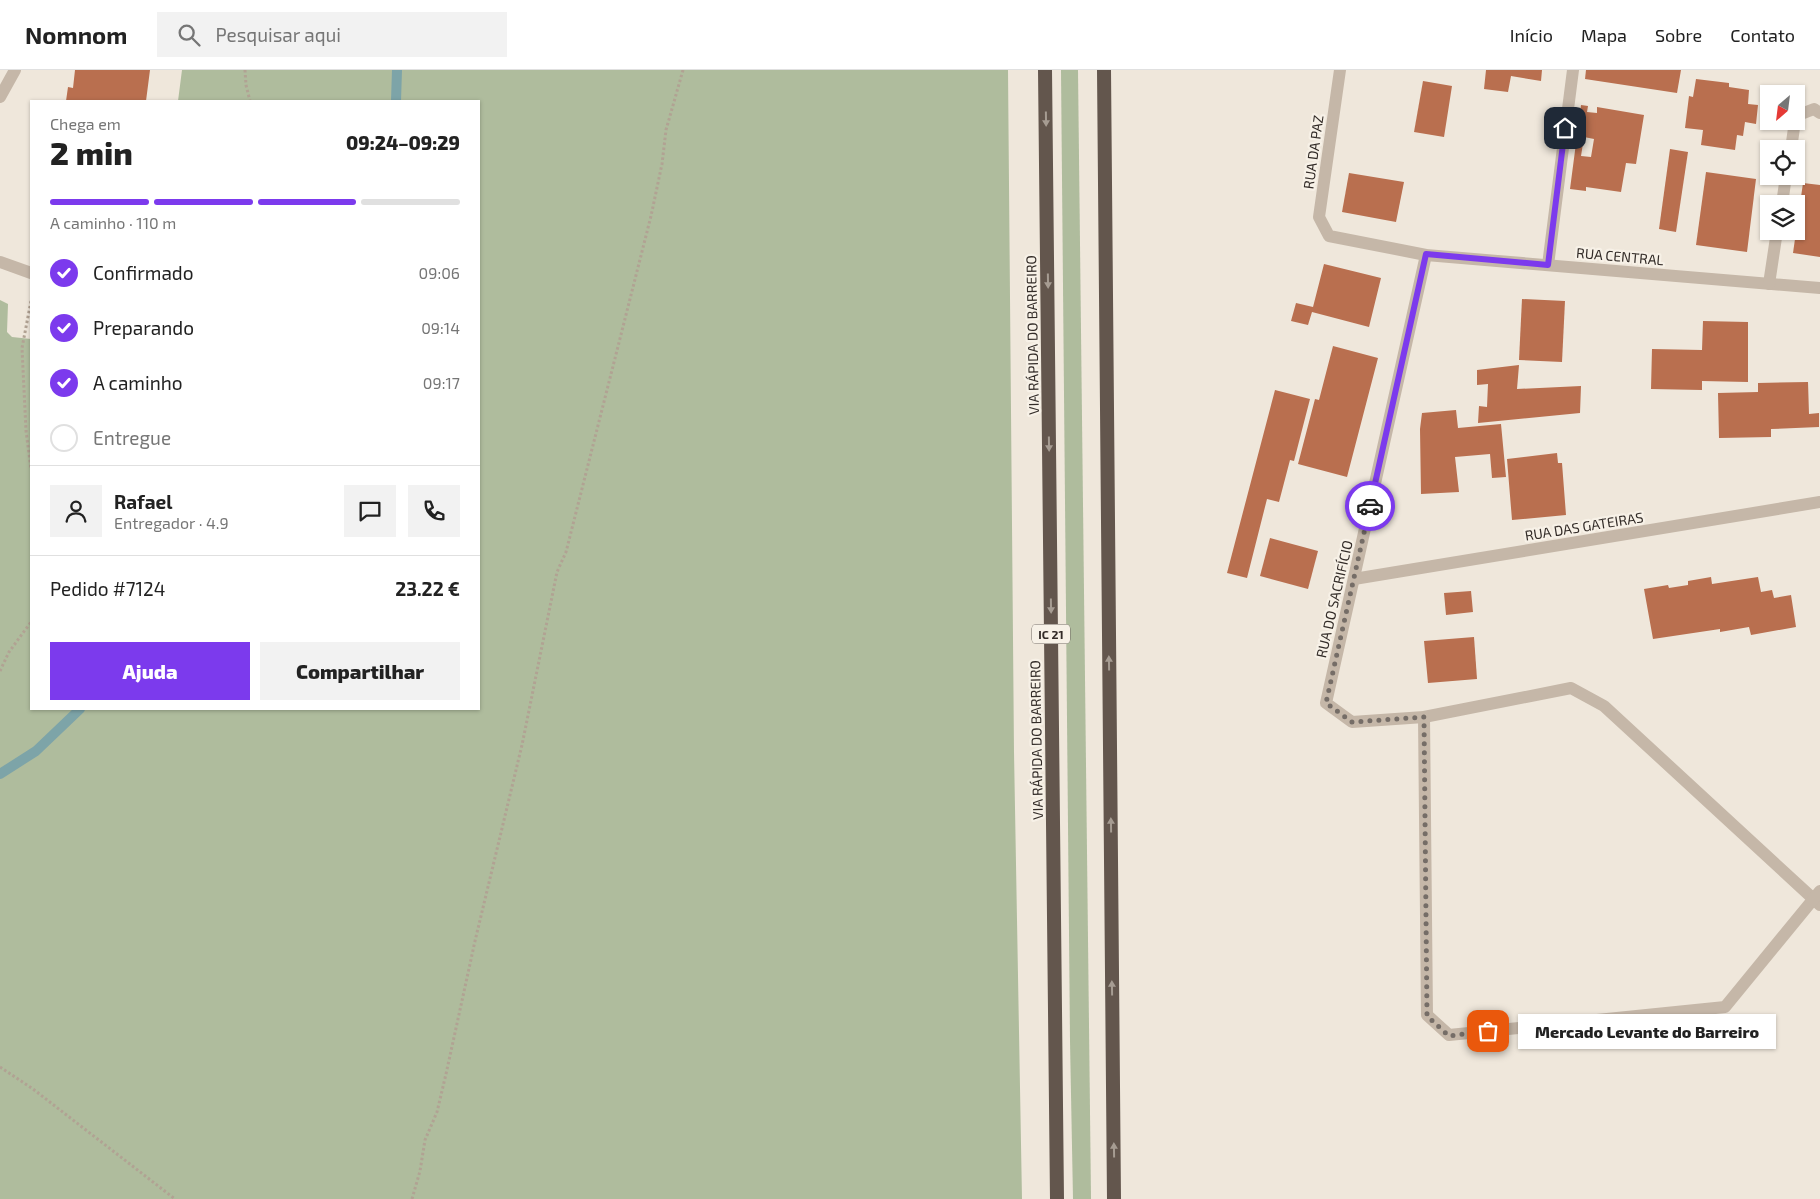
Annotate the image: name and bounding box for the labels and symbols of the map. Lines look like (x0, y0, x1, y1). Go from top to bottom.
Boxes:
north arrow (1760, 85, 1805, 130)
pin (1544, 107, 1586, 149)
one-way arrow (1042, 111, 1050, 127)
street label: RUA DA PAZ (1299, 114, 1327, 190)
street label: RUA CENTRAL (1576, 244, 1664, 268)
street label: VIA RÁPIDA DO BARREIRO (1022, 255, 1042, 415)
one-way arrow (1044, 273, 1052, 289)
one-way arrow (1045, 436, 1053, 452)
courier (1345, 481, 1395, 531)
street label: RUA DAS GATEIRAS (1523, 508, 1645, 544)
street label: RUA DO SACRIFÍCIO (1312, 539, 1356, 659)
one-way arrow (1047, 598, 1055, 614)
road number: IC 21 (1032, 624, 1070, 644)
one-way arrow (1105, 655, 1113, 671)
street label: VIA RÁPIDA DO BARREIRO (1026, 660, 1046, 820)
one-way arrow (1107, 817, 1115, 833)
one-way arrow (1108, 980, 1116, 996)
pin (1467, 1010, 1509, 1052)
callout: Mercado Levante do Barreiro (1518, 1014, 1776, 1048)
one-way arrow (1110, 1142, 1118, 1158)

